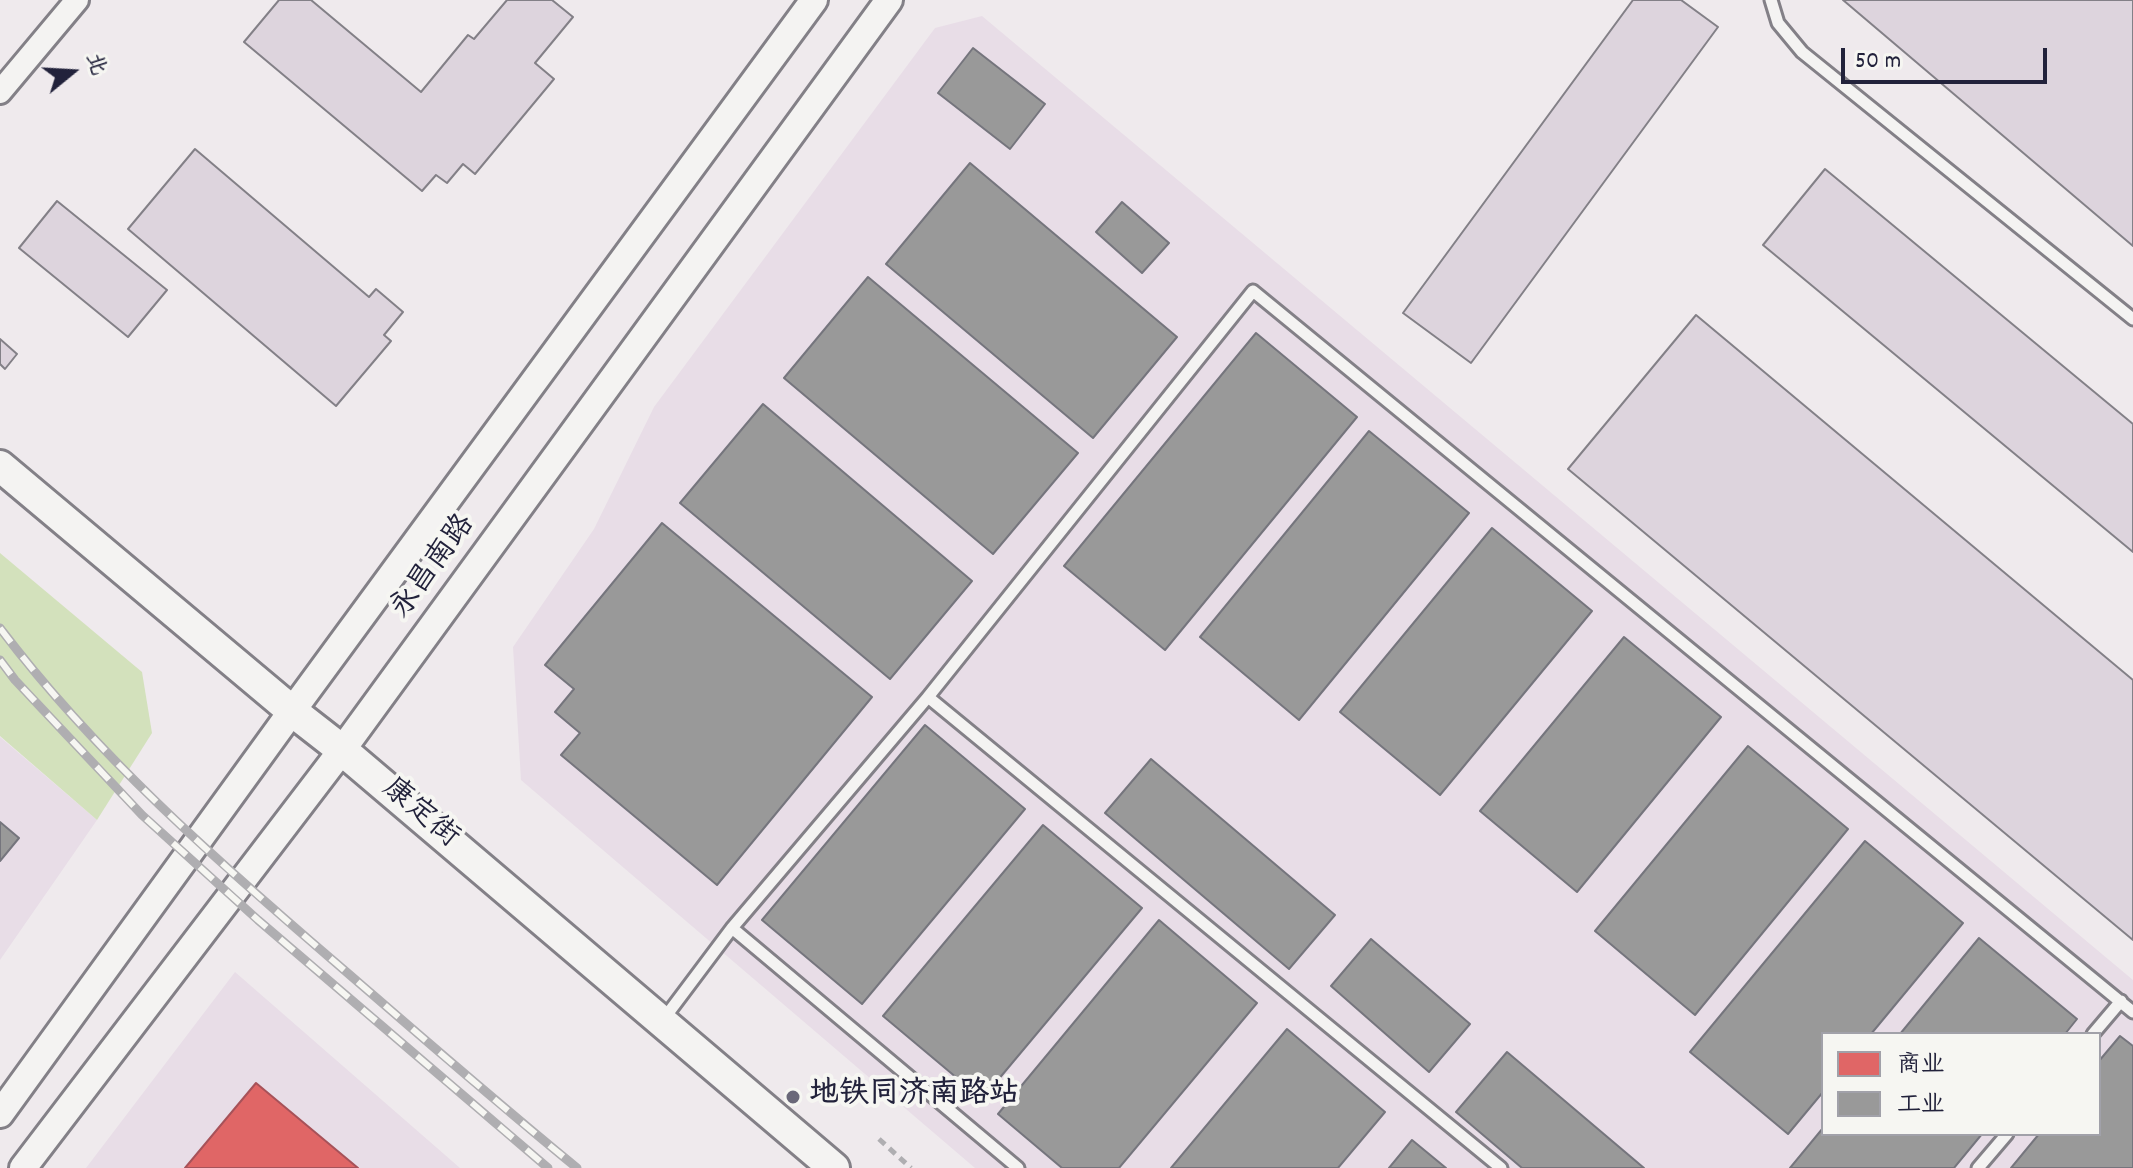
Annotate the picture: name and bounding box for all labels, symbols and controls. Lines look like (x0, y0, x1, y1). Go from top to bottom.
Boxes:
north arrow (32, 32, 112, 112)
scale bar (1845, 32, 2051, 82)
text: 50 m (1855, 45, 1901, 79)
text: 北 (77, 49, 113, 80)
street label: 永昌南路 (385, 509, 485, 627)
street label: 康定街 (373, 772, 465, 858)
legend (1821, 1032, 2101, 1136)
text: 商业 (1897, 1049, 1945, 1083)
place label: 地铁同济南路站 (809, 1079, 1019, 1115)
marker: 地铁同济南路站 (784, 1088, 802, 1106)
text: 工业 (1897, 1089, 1945, 1123)

